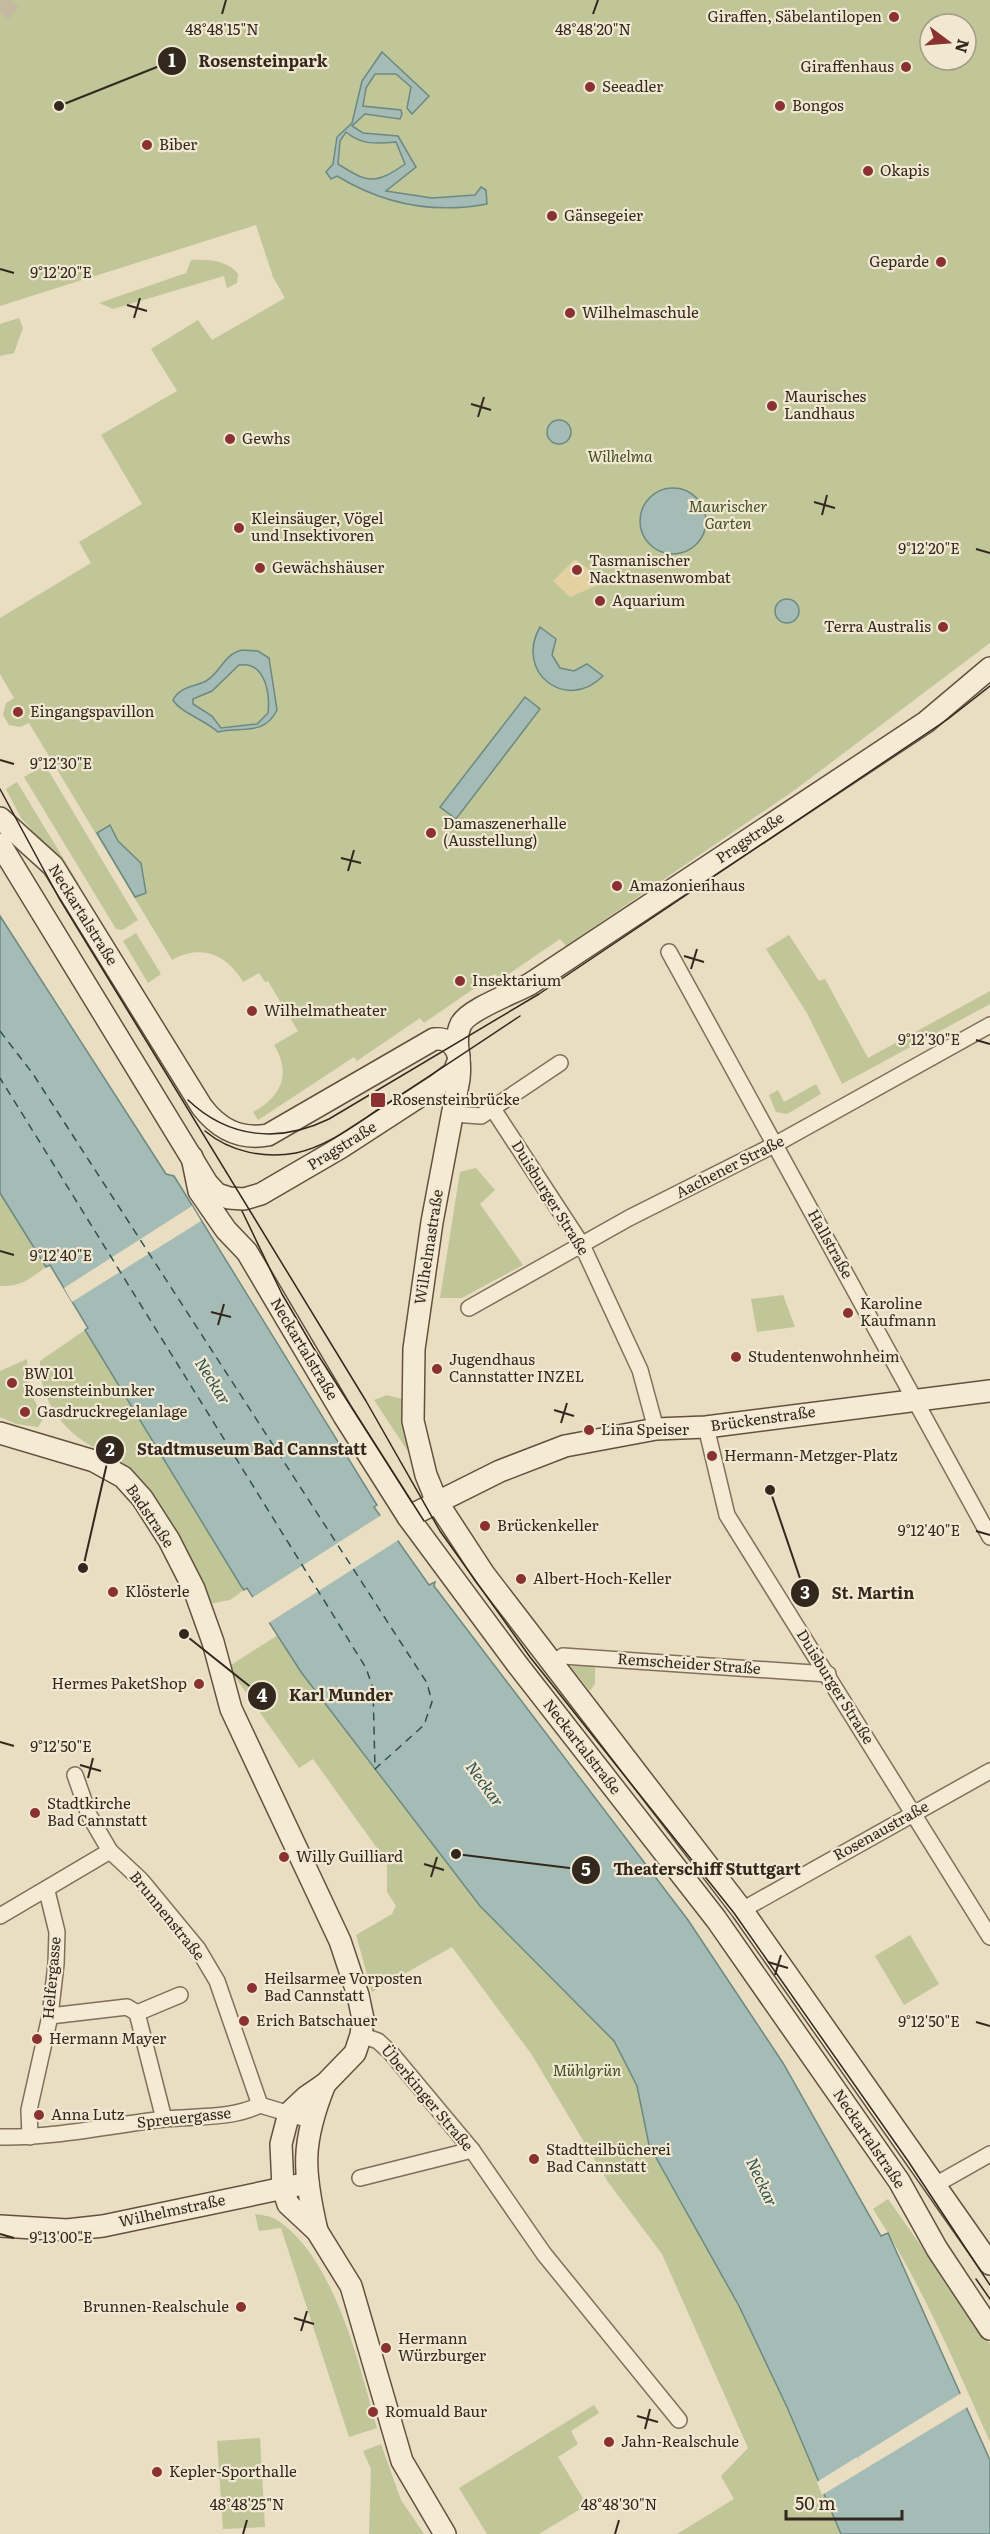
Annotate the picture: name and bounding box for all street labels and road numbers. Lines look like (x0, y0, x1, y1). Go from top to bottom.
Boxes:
street label: Pragstraße (710, 805, 788, 868)
street label: Neckartalstraße (44, 859, 125, 970)
street label: Pragstraße (302, 1114, 380, 1175)
street label: Aachener Straße (671, 1128, 788, 1203)
street label: Duisburger Straße (507, 1135, 596, 1259)
street label: Wilhelmastraße (407, 1187, 448, 1306)
street label: Hallstraße (803, 1204, 860, 1282)
street label: Neckartalstraße (266, 1293, 345, 1404)
street label: Brückenstraße (709, 1399, 817, 1436)
street label: Badstraße (121, 1479, 181, 1552)
street label: Duisburger Straße (792, 1624, 881, 1748)
street label: Remscheider Straße (617, 1646, 762, 1679)
street label: Neckartalstraße (539, 1693, 628, 1799)
street label: Rosenaustraße (828, 1794, 932, 1865)
street label: Brunnenstraße (125, 1865, 212, 1965)
street label: Helfergasse (35, 1935, 66, 2020)
street label: Überkinger Straße (377, 2039, 480, 2156)
street label: Neckartalstraße (828, 2084, 912, 2193)
street label: Spreuergasse (136, 2100, 232, 2133)
street label: Wilhelmstraße (116, 2187, 227, 2232)

